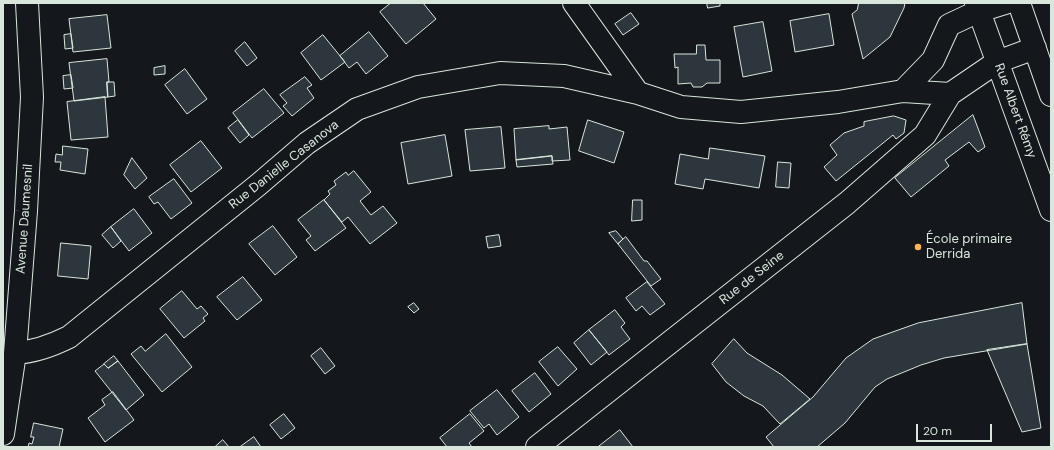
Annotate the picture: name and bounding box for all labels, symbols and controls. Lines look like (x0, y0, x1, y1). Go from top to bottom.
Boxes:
street label: Rue Albert Rémy (991, 61, 1039, 161)
street label: Rue Danielle Casanova (226, 117, 342, 213)
street label: Avenue Daumesnil (13, 164, 37, 274)
place label: École primaire Derrida (926, 232, 1012, 263)
marker: École primaire Derrida (913, 242, 923, 252)
street label: Rue de Seine (717, 248, 787, 308)
scale bar (918, 416, 994, 442)
text: 20 m (923, 423, 952, 439)

